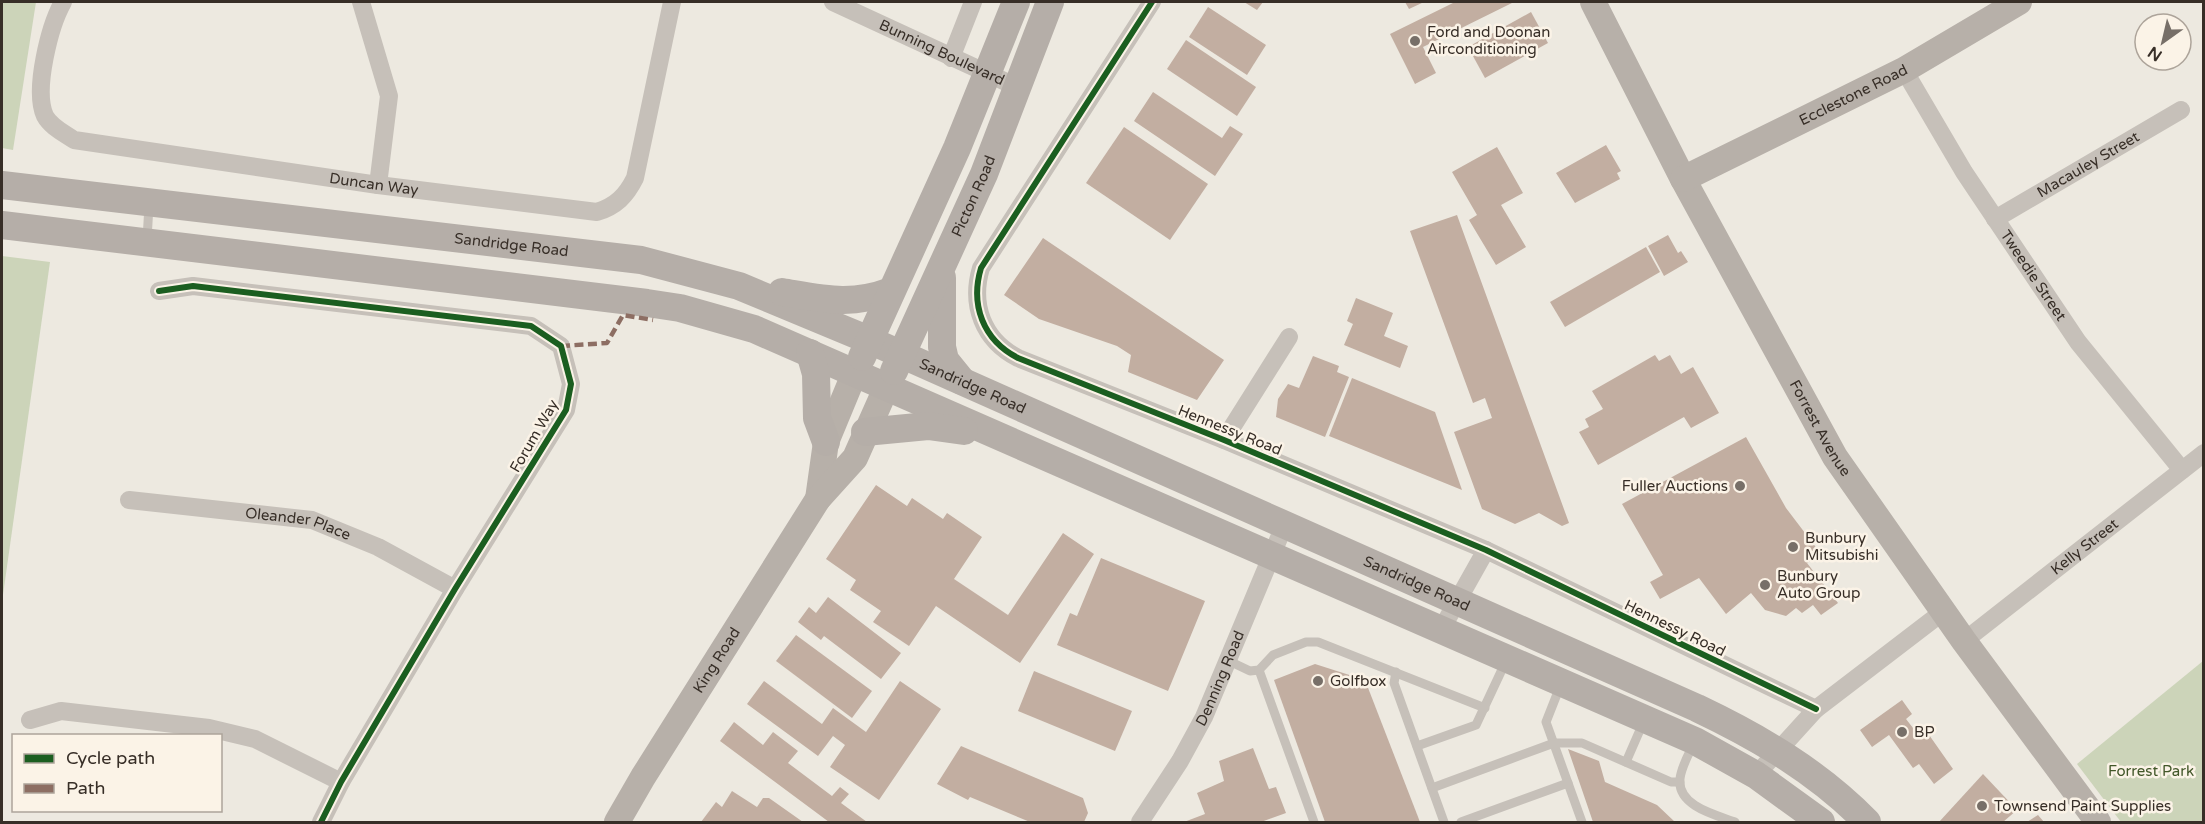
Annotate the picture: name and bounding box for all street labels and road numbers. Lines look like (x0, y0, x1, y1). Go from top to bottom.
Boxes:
street label: Bunning Boulevard (876, 16, 1007, 89)
street label: Ecclestone Road (1796, 61, 1911, 129)
street label: Macauley Street (2034, 127, 2143, 201)
street label: Picton Road (947, 153, 999, 240)
street label: Duncan Way (328, 169, 420, 199)
street label: Tweedie Street (1997, 227, 2070, 325)
street label: Sandridge Road (453, 229, 570, 260)
street label: Sandridge Road (917, 355, 1029, 418)
street label: Forrest Avenue (1786, 377, 1855, 480)
street label: Forum Way (506, 396, 562, 476)
street label: Hennessy Road (1175, 401, 1285, 459)
street label: Oleander Place (244, 504, 353, 544)
street label: Kelly Street (2047, 514, 2122, 579)
street label: Sandridge Road (1361, 552, 1473, 615)
street label: Hennessy Road (1621, 596, 1729, 660)
street label: King Road (689, 624, 744, 696)
street label: Denning Road (1192, 628, 1248, 729)

